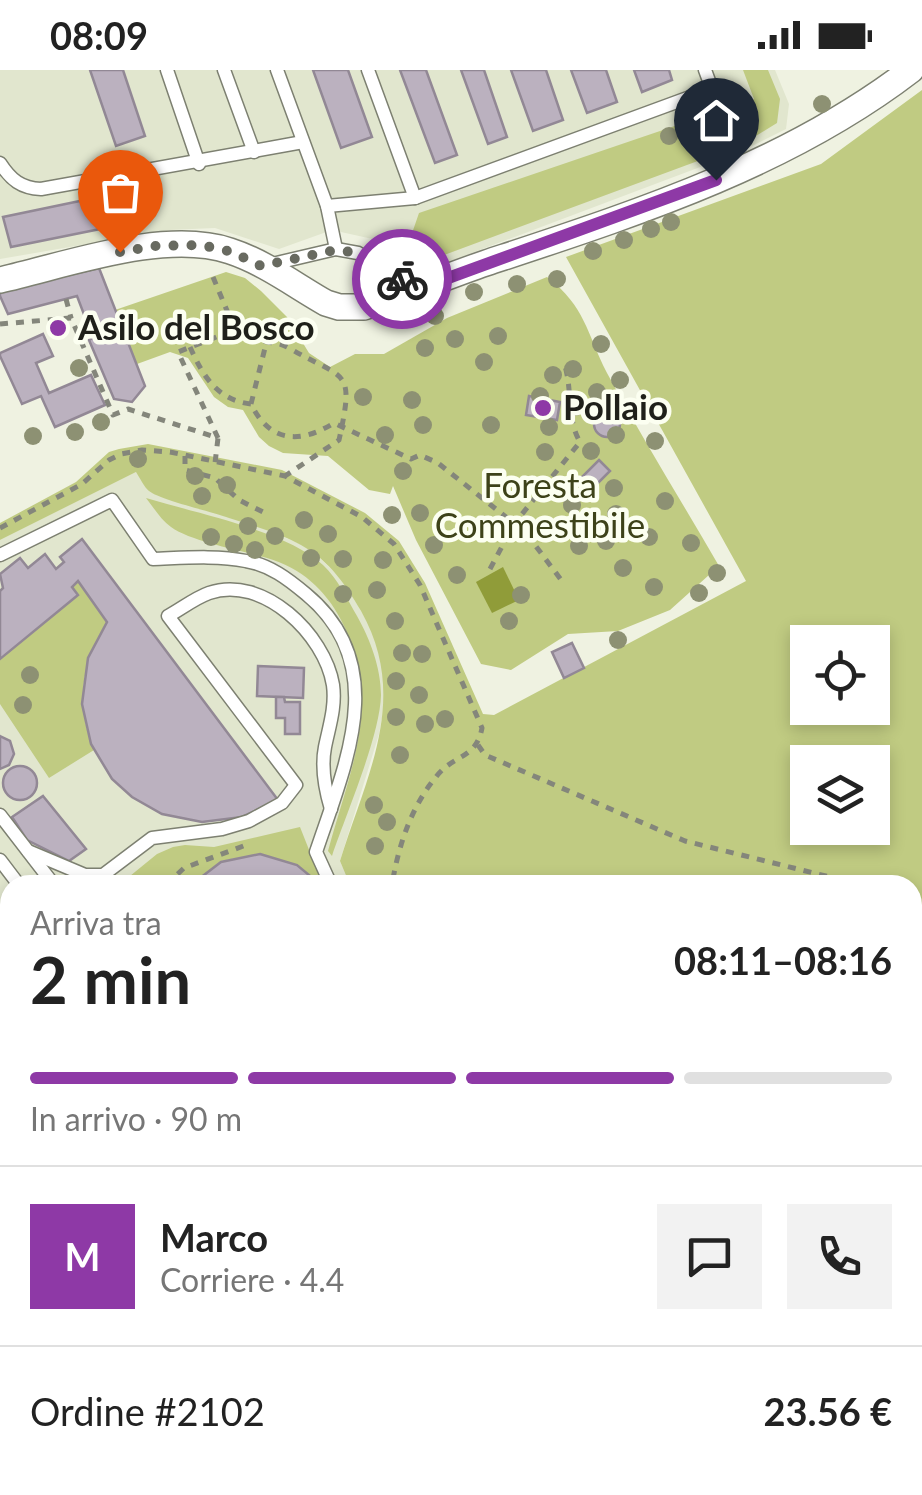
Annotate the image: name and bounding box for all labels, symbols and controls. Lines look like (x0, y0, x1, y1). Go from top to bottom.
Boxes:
text: 08:09 (50, 12, 148, 58)
pin (674, 78, 759, 181)
icon: home (689, 93, 744, 148)
pin (78, 150, 163, 253)
icon: bag (93, 165, 148, 220)
courier (352, 229, 452, 329)
icon: bike (375, 252, 430, 307)
place label: Asilo del Bosco (77, 305, 315, 347)
marker: Asilo del Bosco (47, 317, 69, 339)
place label: Pollaio (563, 385, 668, 427)
marker: Pollaio (532, 397, 554, 419)
park label: Foresta Commestibile (435, 463, 645, 545)
map controls (790, 625, 890, 845)
button: locate (790, 625, 890, 725)
button: layers (790, 745, 890, 845)
text: Arriva tra (30, 903, 162, 942)
text: 08:11–08:16 (674, 937, 892, 983)
text: 2 min (30, 940, 191, 1018)
text: In arrivo · 90 m (30, 1099, 242, 1138)
button: chat (657, 1204, 762, 1309)
button: phone (787, 1204, 892, 1309)
text: Marco (160, 1214, 268, 1260)
text: M (65, 1233, 100, 1279)
text: Corriere · 4.4 (160, 1260, 344, 1299)
text: Ordine #2102 (30, 1388, 265, 1434)
text: 23.56 € (764, 1388, 892, 1434)

